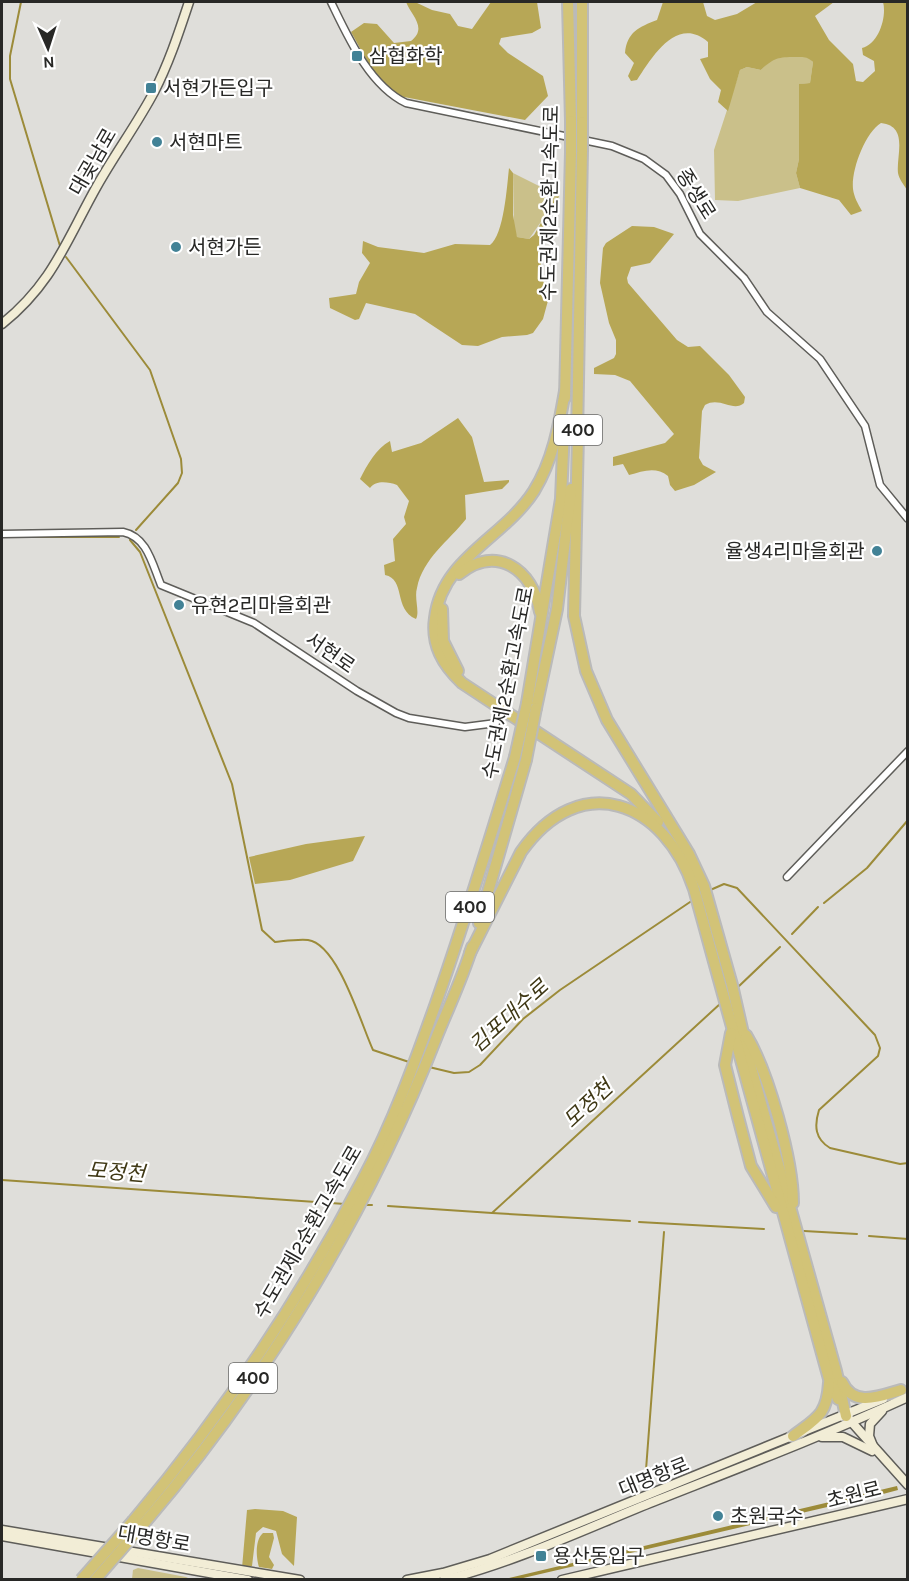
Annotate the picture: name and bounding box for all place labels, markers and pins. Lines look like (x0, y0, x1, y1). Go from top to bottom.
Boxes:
place label: 삼협화학 (369, 45, 443, 68)
marker: 삼협화학 (350, 49, 364, 63)
place label: 서현가든입구 (163, 77, 273, 100)
marker: 서현가든입구 (144, 81, 158, 95)
place label: 서현마트 (169, 131, 243, 154)
marker: 서현마트 (150, 135, 164, 149)
place label: 서현가든 (188, 236, 262, 259)
marker: 서현가든 (169, 240, 183, 254)
place label: 율생4리마을회관 (725, 540, 865, 563)
marker: 율생4리마을회관 (870, 544, 884, 558)
place label: 유현2리마을회관 (191, 594, 331, 617)
marker: 유현2리마을회관 (172, 598, 186, 612)
place label: 초원국수 (730, 1505, 804, 1528)
marker: 초원국수 (711, 1509, 725, 1523)
place label: 용산동입구 (553, 1545, 645, 1568)
marker: 용산동입구 (534, 1549, 548, 1563)

